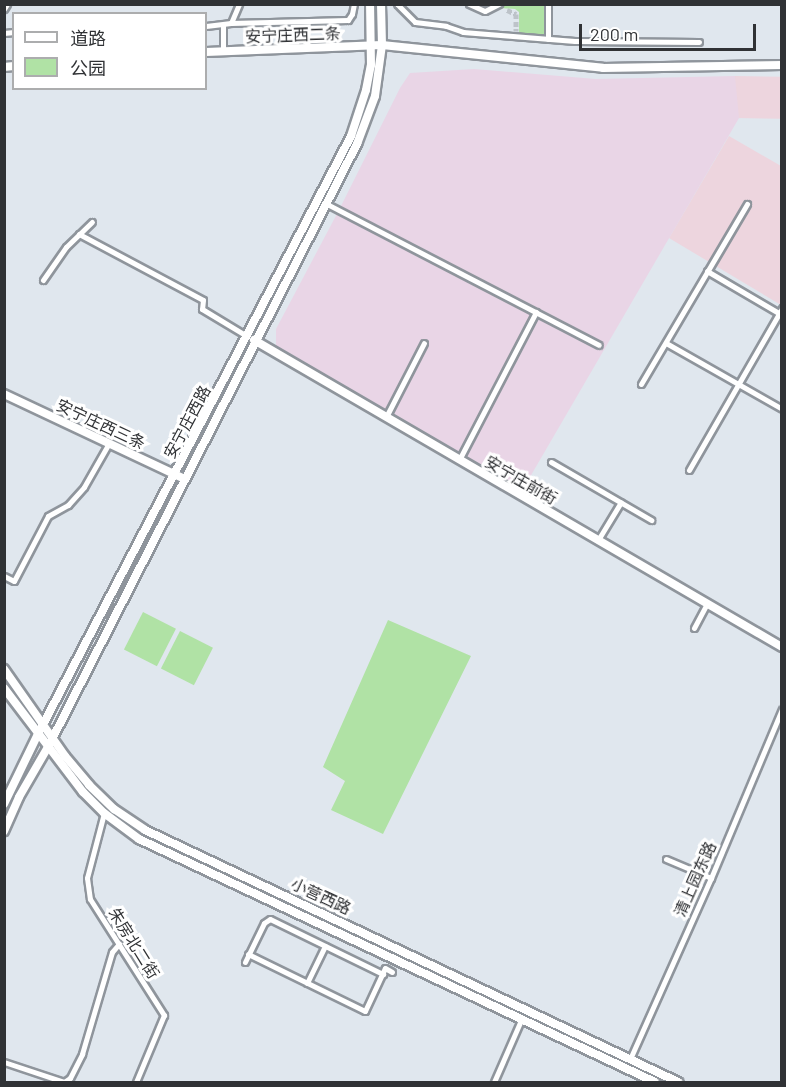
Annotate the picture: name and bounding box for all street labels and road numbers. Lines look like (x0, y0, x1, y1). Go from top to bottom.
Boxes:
street label: 安宁庄西二条 (245, 24, 341, 46)
street label: 安宁庄西路 (160, 382, 214, 462)
street label: 安宁庄西三条 (53, 395, 149, 453)
street label: 安宁庄前街 (482, 452, 560, 508)
street label: 清上园东路 (670, 839, 720, 919)
street label: 小营西路 (288, 874, 354, 918)
street label: 朱房北二街 (105, 904, 163, 982)

